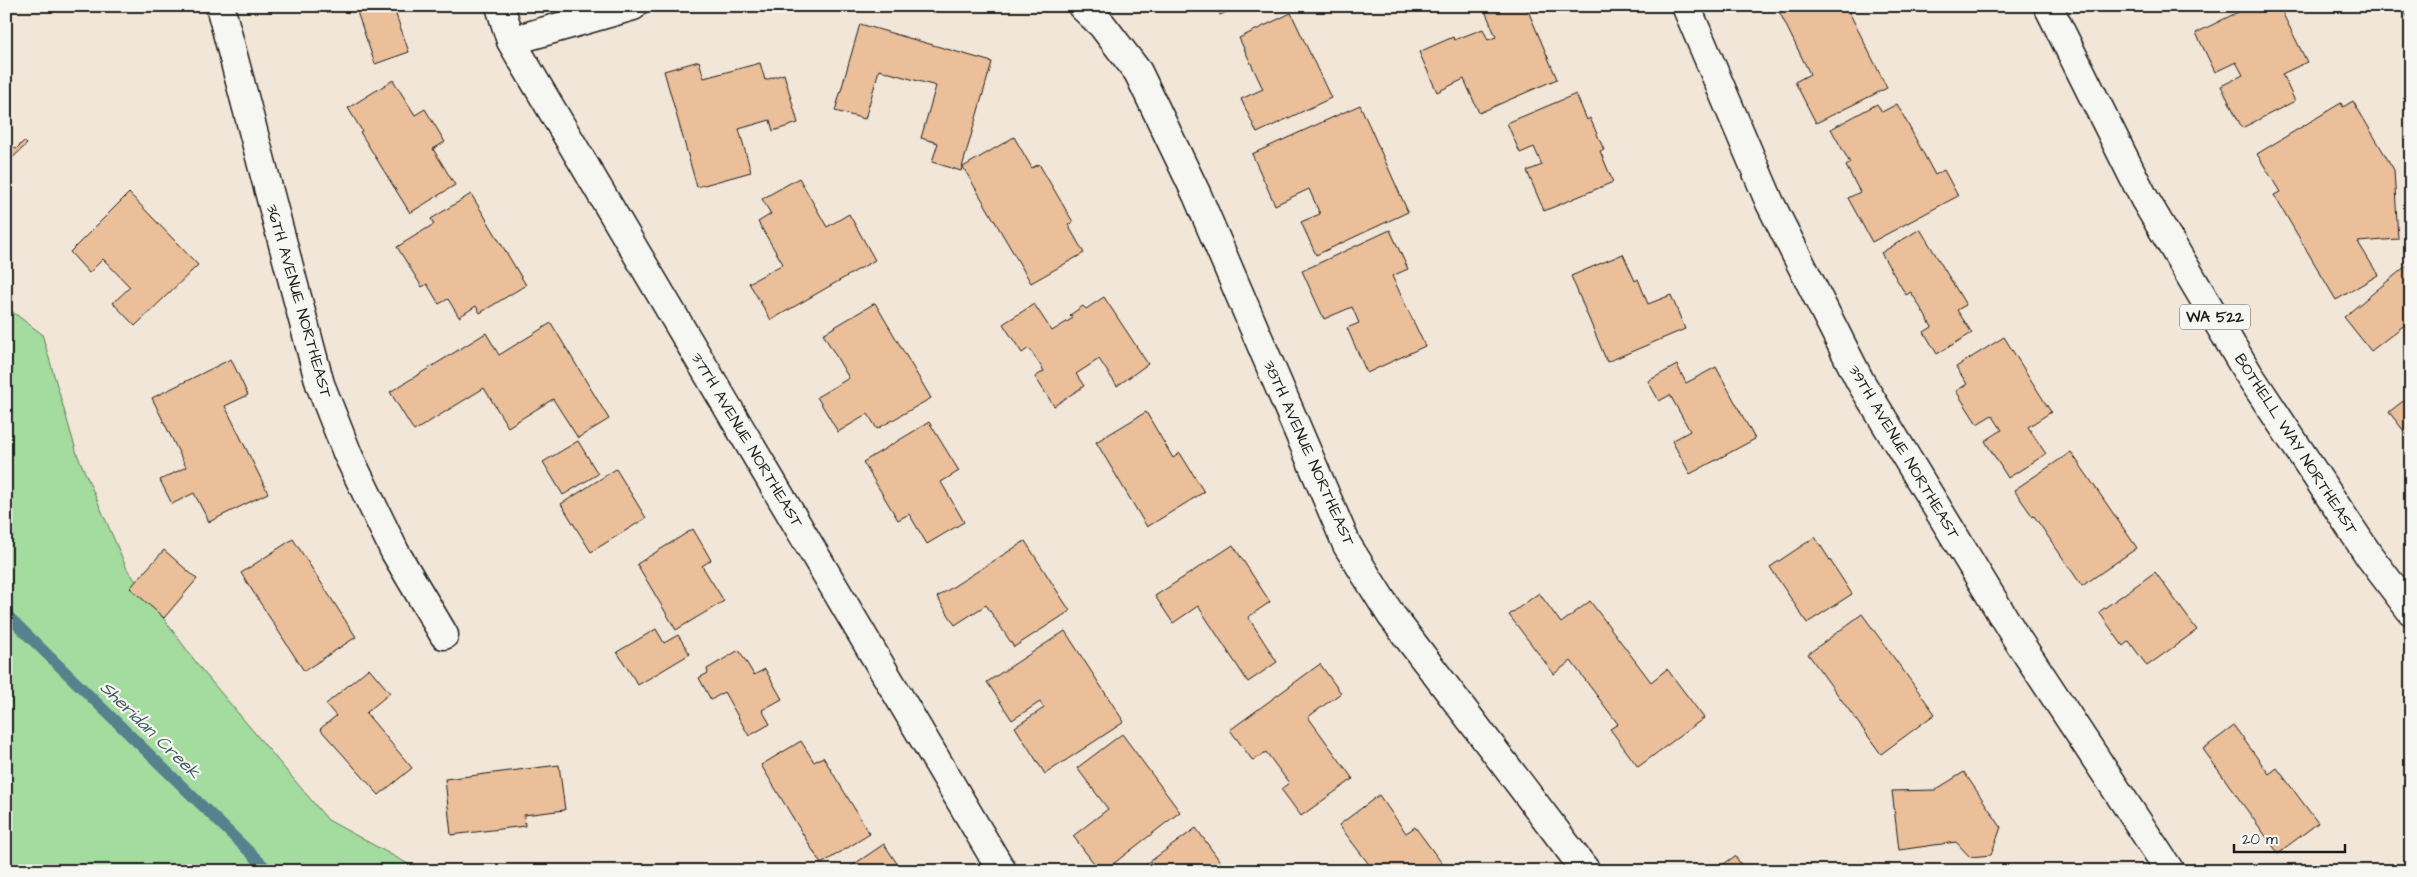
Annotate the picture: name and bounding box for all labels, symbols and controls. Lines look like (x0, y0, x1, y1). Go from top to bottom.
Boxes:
street label: 36TH AVENUE NORTHEAST (261, 202, 337, 401)
road number: WA 522 (2180, 304, 2250, 330)
street label: 37TH AVENUE NORTHEAST (686, 348, 808, 532)
street label: BOTHELL WAY NORTHEAST (2229, 349, 2363, 539)
street label: 38TH AVENUE NORTHEAST (1258, 357, 1360, 549)
street label: 39TH AVENUE NORTHEAST (1843, 361, 1965, 543)
water label: Sheridan Creek (94, 676, 206, 785)
scale bar (2234, 822, 2346, 854)
text: 20 m (2242, 829, 2278, 850)

